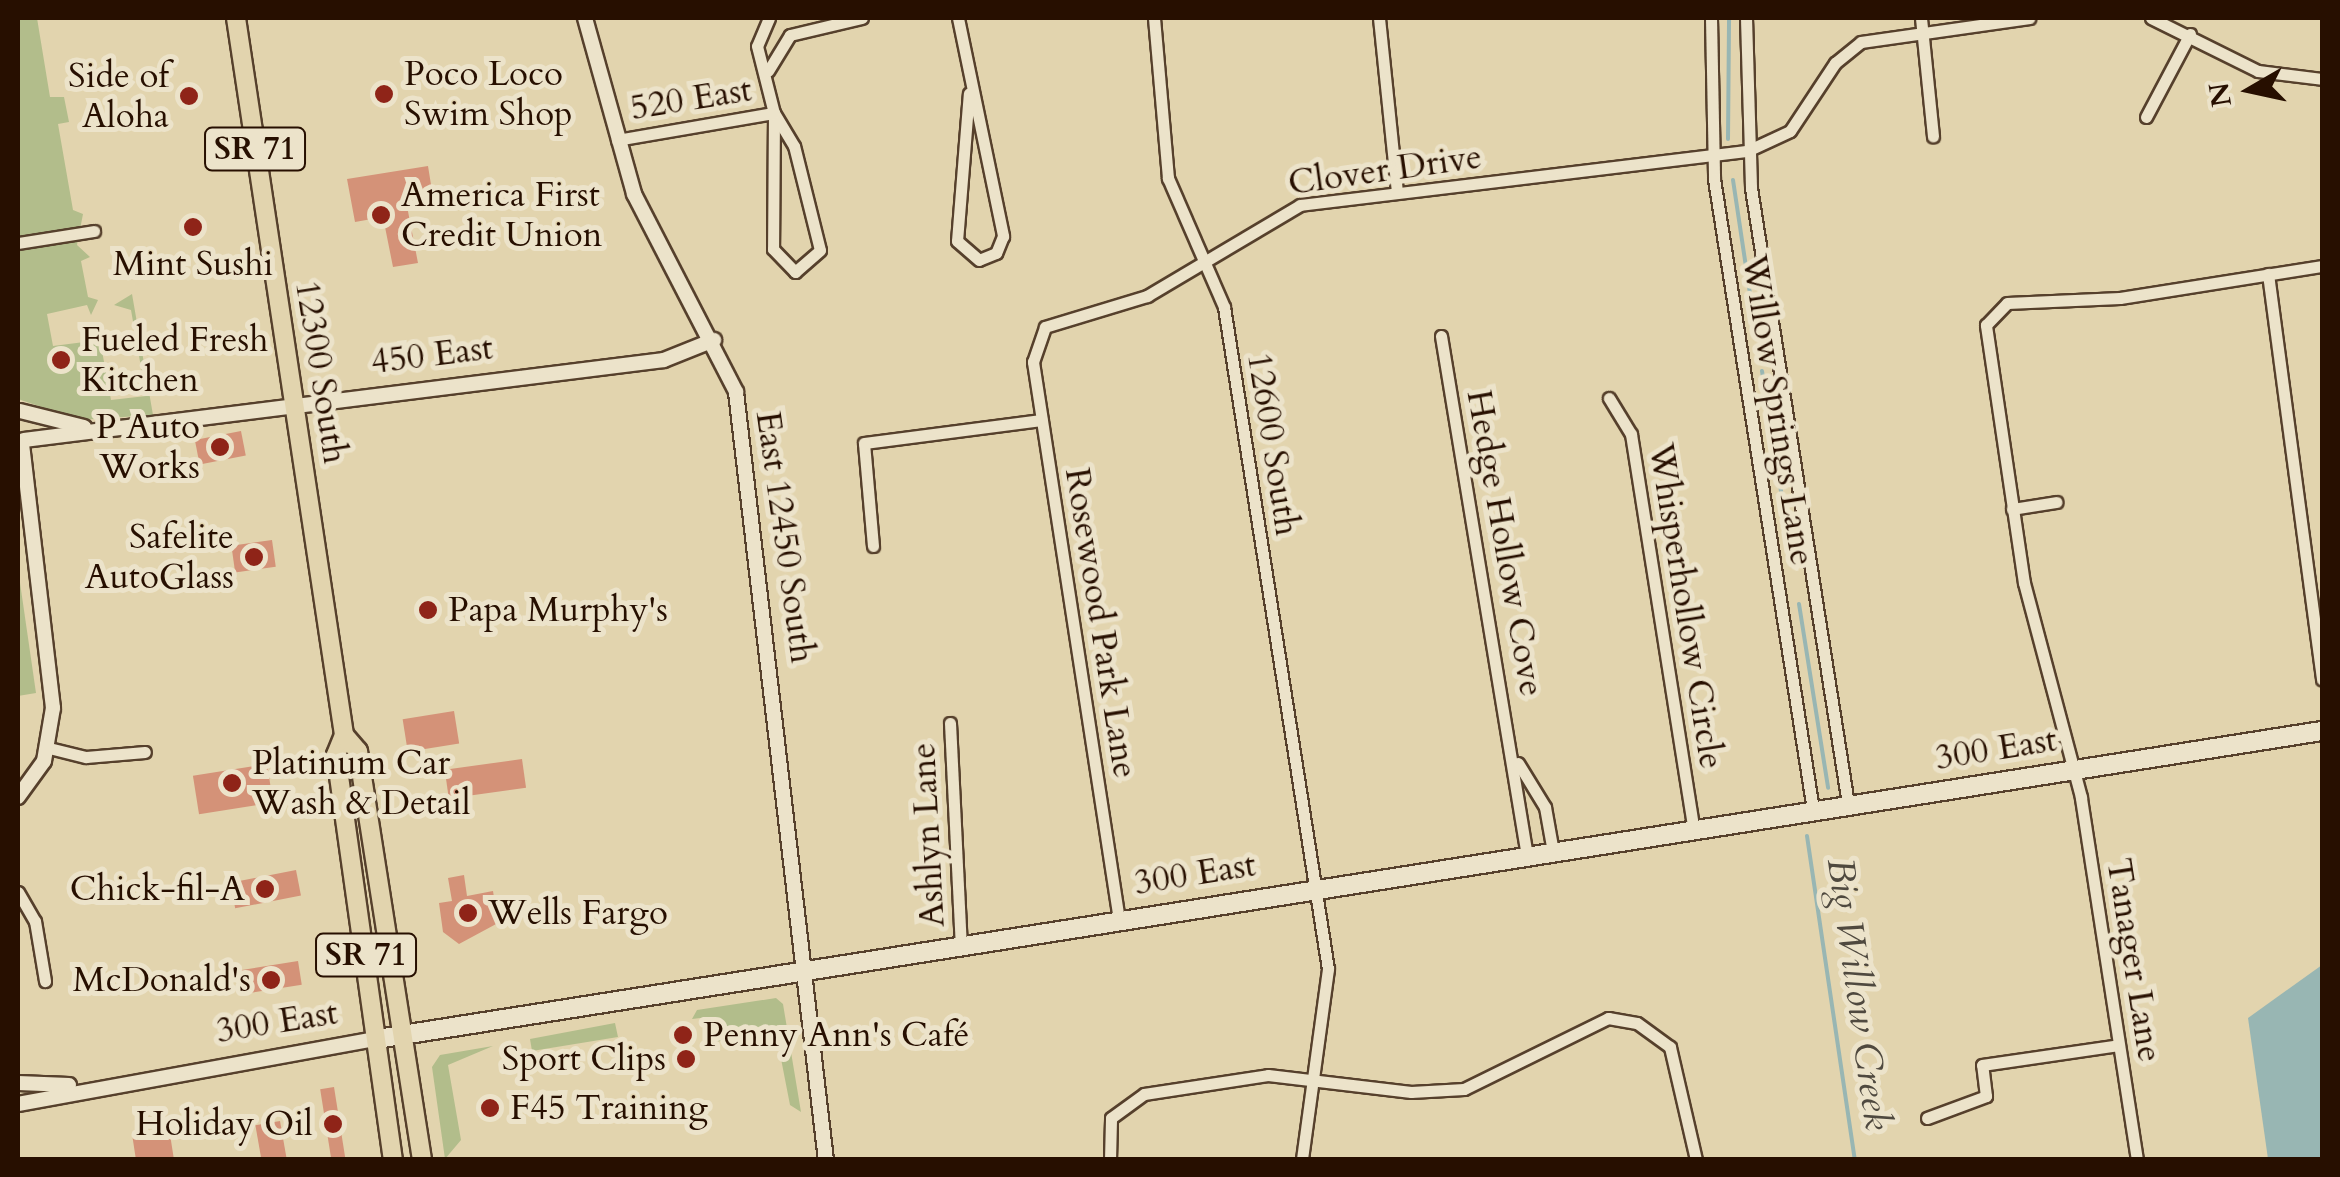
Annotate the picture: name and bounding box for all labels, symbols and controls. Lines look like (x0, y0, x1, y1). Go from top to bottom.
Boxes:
north arrow (2200, 40, 2300, 140)
place label: Poco Loco Swim Shop (404, 53, 573, 135)
place label: Side of Aloha (68, 55, 169, 137)
street label: 520 East (627, 69, 755, 129)
text: N (2200, 80, 2241, 110)
marker: Poco Loco Swim Shop (373, 83, 395, 105)
marker: Side of Aloha (178, 85, 200, 107)
road number: SR 71 (202, 122, 308, 176)
street label: Clover Drive (1286, 136, 1484, 204)
place label: America First Credit Union (401, 174, 602, 256)
marker: America First Credit Union (370, 204, 392, 226)
marker: Mint Sushi (182, 216, 204, 238)
place label: Mint Sushi (113, 243, 273, 285)
street label: Willow Springs Lane (1733, 252, 1823, 568)
street label: 12300 South (286, 277, 356, 467)
place label: Fueled Fresh Kitchen (81, 319, 268, 401)
street label: 450 East (369, 327, 495, 383)
marker: Fueled Fresh Kitchen (50, 349, 72, 371)
street label: 12600 South (1238, 349, 1308, 539)
street label: Hedge Hollow Cove (1457, 387, 1553, 699)
place label: P Auto Works (96, 406, 200, 488)
street label: East 12450 South (747, 408, 823, 666)
marker: P Auto Works (209, 436, 231, 458)
street label: Whisperhollow Circle (1640, 440, 1732, 772)
street label: Rosewood Park Lane (1056, 465, 1146, 781)
place label: Safelite AutoGlass (85, 516, 234, 598)
marker: Safelite AutoGlass (243, 546, 265, 568)
place label: Papa Murphy's (448, 589, 668, 631)
marker: Papa Murphy's (417, 599, 439, 621)
street label: 300 East (1932, 719, 2060, 779)
place label: Platinum Car Wash & Detail (252, 742, 471, 824)
street label: Ashlyn Lane (902, 742, 954, 928)
marker: Platinum Car Wash & Detail (221, 772, 243, 794)
street label: 300 East (1131, 844, 1259, 904)
water label: Big Willow Creek (1816, 855, 1900, 1133)
street label: Tanager Lane (2097, 855, 2171, 1065)
place label: Chick-fil-A (70, 868, 245, 910)
marker: Chick-fil-A (254, 878, 276, 900)
place label: Wells Fargo (488, 892, 668, 934)
marker: Wells Fargo (457, 902, 479, 924)
road number: SR 71 (314, 928, 418, 982)
place label: McDonald's (73, 959, 251, 1001)
marker: McDonald's (260, 969, 282, 991)
street label: 300 East (213, 992, 341, 1052)
place label: Penny Ann's Café (703, 1014, 969, 1056)
marker: Penny Ann's Café (672, 1024, 694, 1046)
place label: Sport Clips (502, 1038, 666, 1080)
marker: Sport Clips (675, 1048, 697, 1070)
place label: F45 Training (510, 1087, 708, 1129)
marker: F45 Training (479, 1097, 501, 1119)
place label: Holiday Oil (135, 1103, 313, 1145)
marker: Holiday Oil (322, 1113, 344, 1135)

